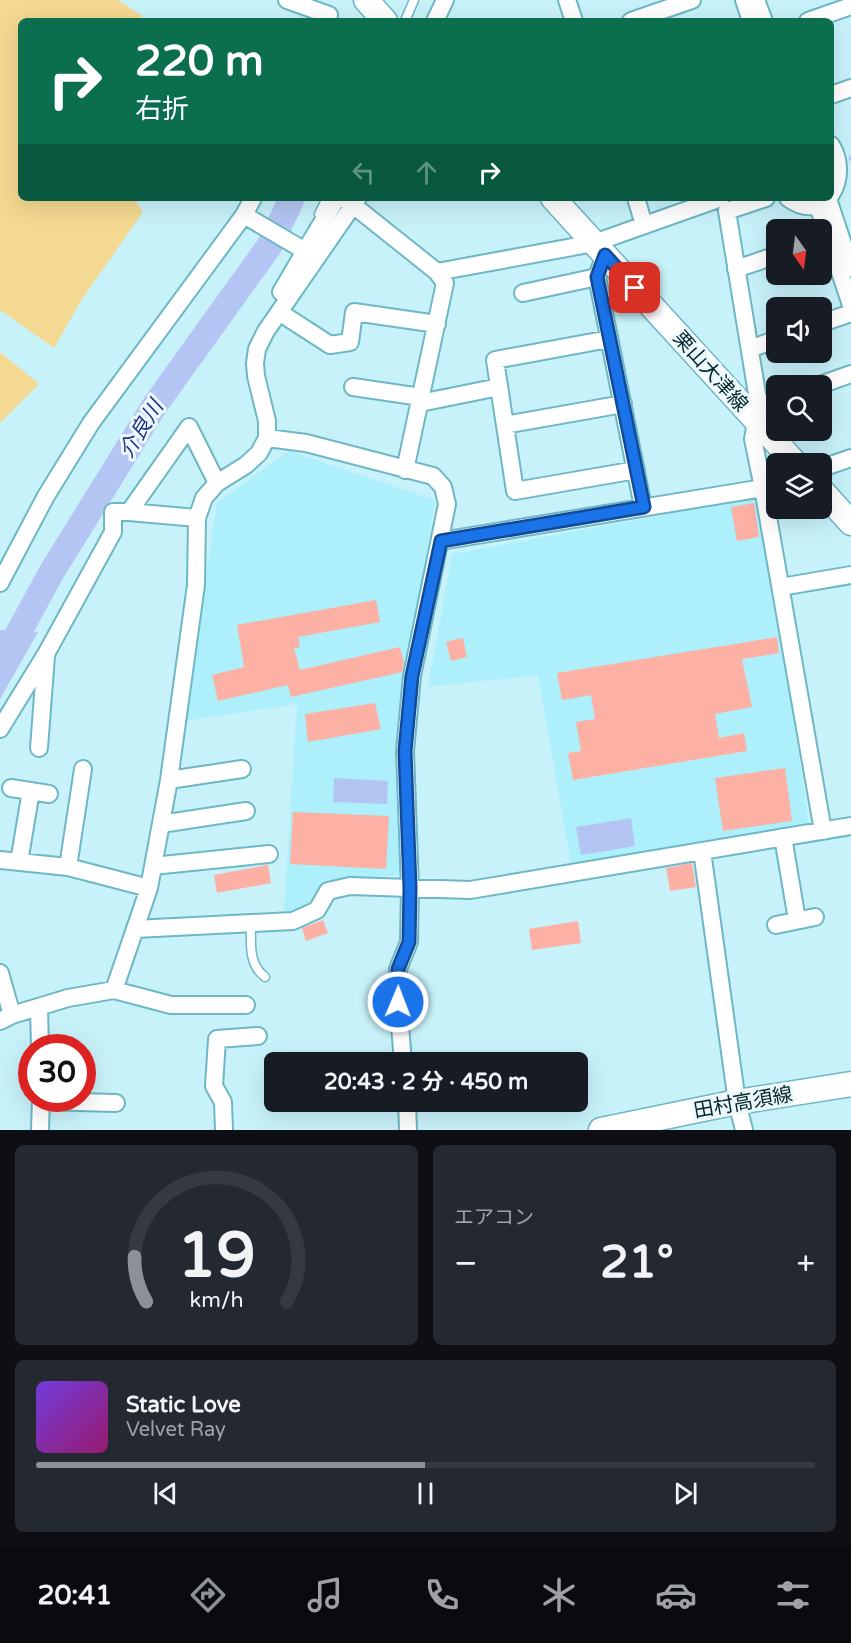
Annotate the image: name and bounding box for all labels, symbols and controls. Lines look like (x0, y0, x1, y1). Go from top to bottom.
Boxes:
text: 220 m (135, 36, 264, 87)
icon: right (36, 42, 114, 120)
text: 右折 (135, 93, 189, 126)
icon: left (347, 156, 380, 189)
icon: ahead (410, 156, 443, 189)
icon: right (473, 156, 506, 189)
north arrow (766, 219, 832, 285)
map controls (766, 219, 832, 519)
pin (609, 262, 660, 313)
icon: arrive (618, 271, 651, 304)
button: sound (766, 297, 832, 363)
street label: 栗山大津線 (668, 326, 753, 417)
button: search (766, 375, 832, 441)
water label: 介良川 (114, 394, 170, 463)
button: layers (766, 453, 832, 519)
position arrow (366, 970, 430, 1034)
speed limit sign: 30 (18, 1034, 96, 1112)
text: 20:43 · 2 分 · 450 m (324, 1069, 528, 1095)
street label: 田村高須線 (692, 1082, 794, 1123)
text: エアコン (454, 1206, 534, 1230)
text: 19 (177, 1219, 256, 1294)
text: 21° (600, 1236, 674, 1290)
text: − (454, 1244, 478, 1283)
text: + (796, 1244, 815, 1283)
text: km/h (190, 1287, 243, 1313)
text: Static Love (126, 1392, 241, 1418)
text: Velvet Ray (126, 1418, 226, 1442)
icon: previous (149, 1477, 182, 1510)
icon: pause (409, 1477, 442, 1510)
icon: next (669, 1477, 702, 1510)
icon: directions (187, 1574, 229, 1616)
icon: music (304, 1574, 346, 1616)
icon: phone (421, 1574, 463, 1616)
icon: climate (538, 1574, 580, 1616)
icon: car (655, 1574, 697, 1616)
icon: filters (772, 1574, 814, 1616)
text: 20:41 (37, 1579, 112, 1612)

